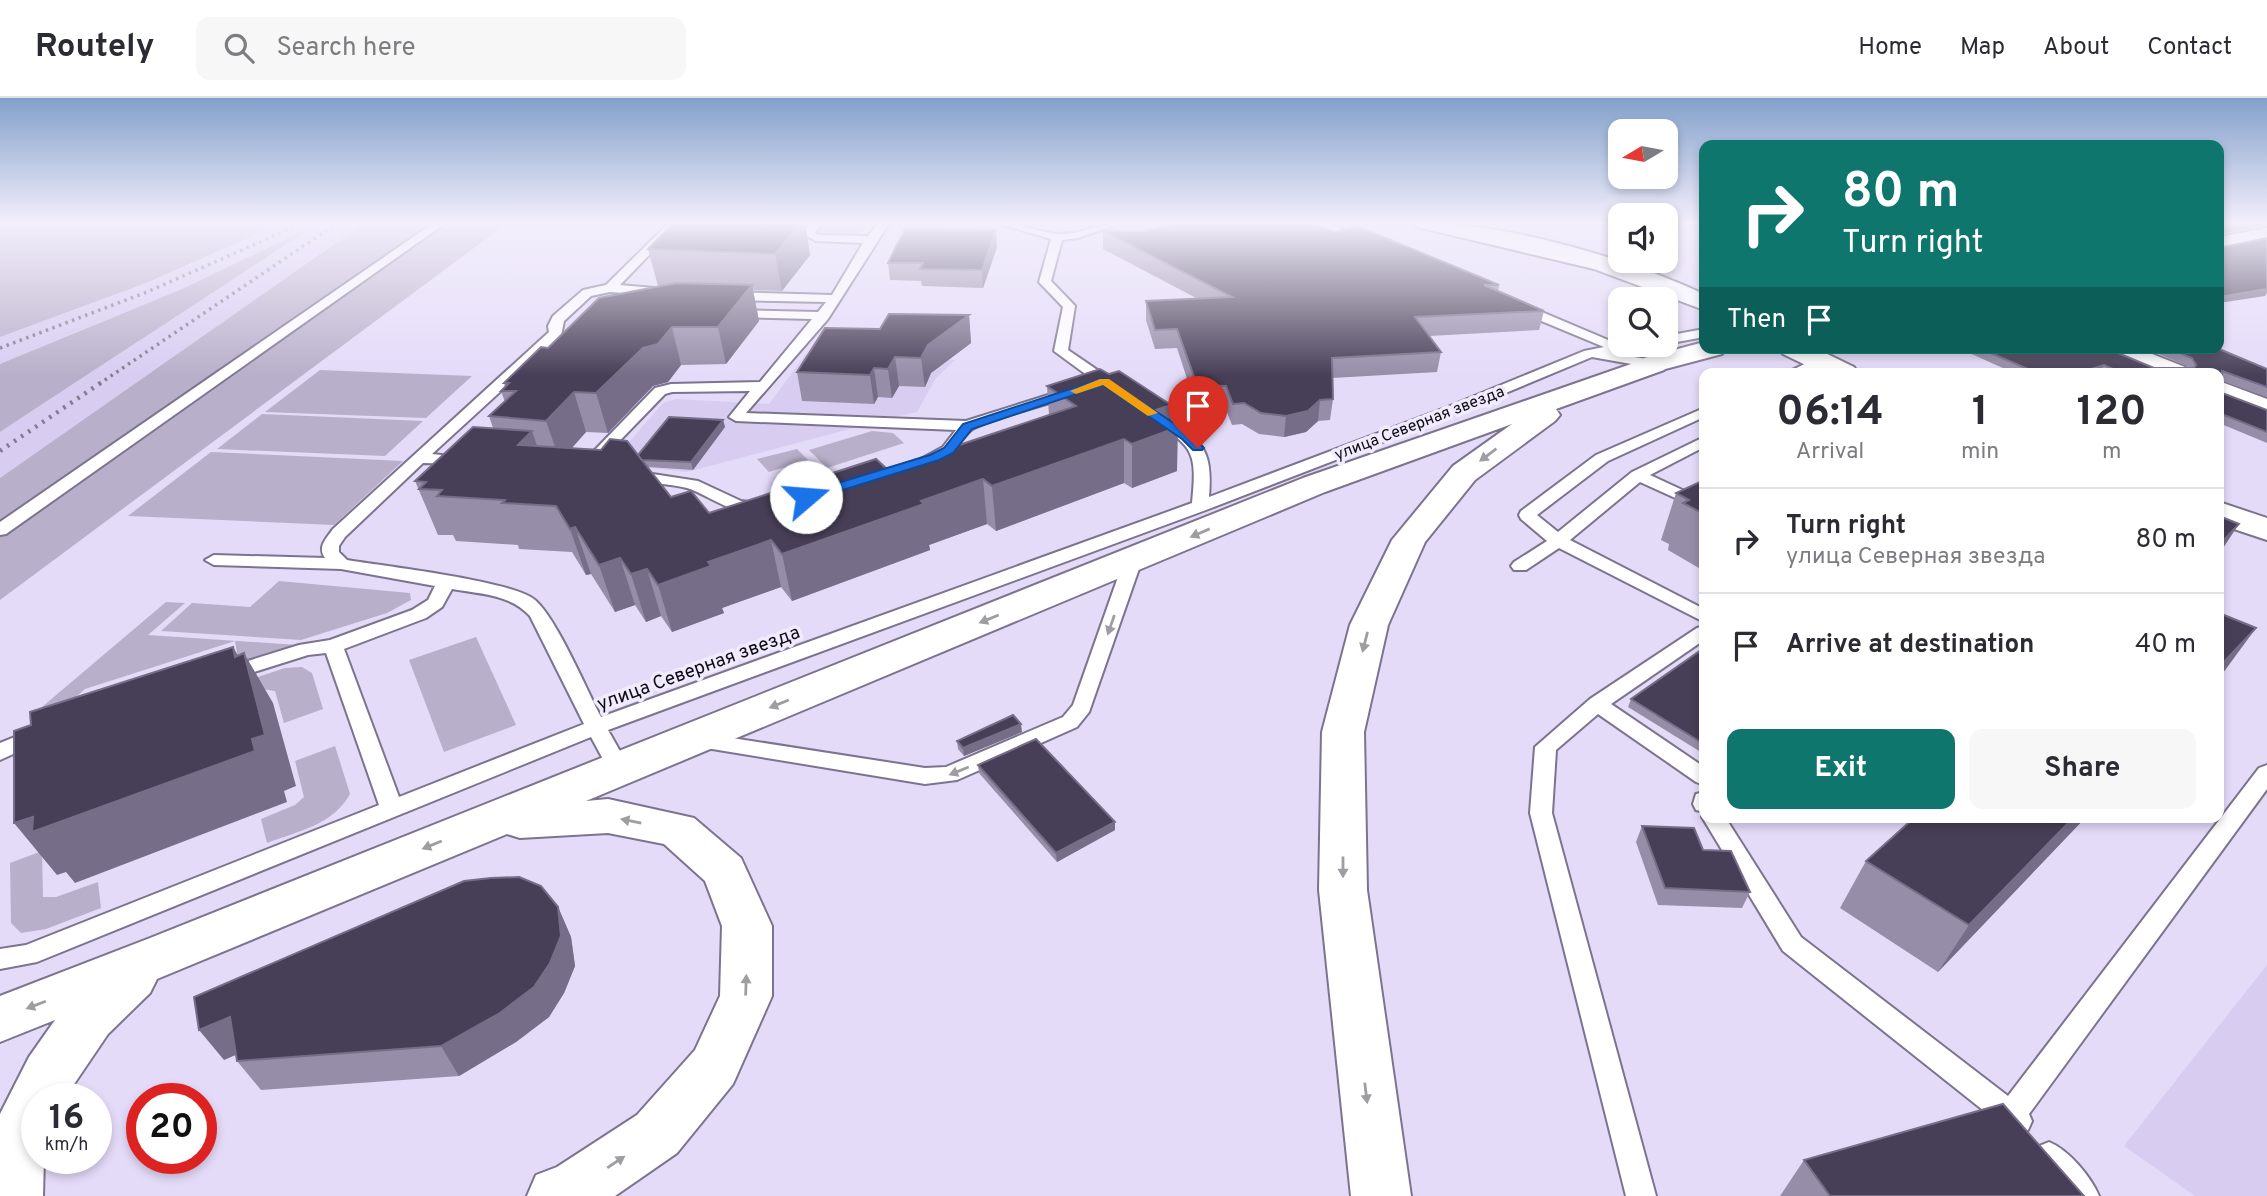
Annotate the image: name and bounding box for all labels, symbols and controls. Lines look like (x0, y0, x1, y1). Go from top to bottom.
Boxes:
search box (196, 17, 686, 80)
text: Routely (35, 27, 154, 69)
icon: search (220, 29, 258, 67)
text: Search here (276, 32, 415, 65)
text: Home (1858, 33, 1922, 63)
text: Map (1960, 33, 2005, 63)
text: About (2043, 33, 2109, 63)
text: Contact (2147, 33, 2232, 63)
north arrow (1608, 119, 1678, 189)
map controls (1608, 119, 1678, 357)
text: 80 m (1842, 163, 1959, 225)
icon: right (1727, 168, 1818, 259)
button: sound (1608, 203, 1678, 273)
text: Turn right (1842, 224, 1984, 264)
button: search (1608, 287, 1678, 357)
icon: arrive (1800, 301, 1838, 339)
text: Then (1727, 304, 1786, 337)
pin (1168, 376, 1228, 448)
street label: улица Северная звезда (1332, 382, 1508, 466)
icon: arrive (1179, 387, 1217, 425)
text: 06:14 (1776, 387, 1884, 440)
text: 1 (1972, 387, 1989, 440)
text: 120 (2077, 387, 2147, 440)
text: Arrival (1796, 438, 1864, 467)
text: min (1961, 438, 1999, 467)
text: m (2102, 438, 2121, 467)
one-way arrow (1479, 448, 1497, 462)
position arrow (769, 460, 843, 534)
text: Turn right (1786, 510, 1906, 543)
icon: right (1727, 522, 1765, 560)
text: 80 m (2136, 524, 2196, 557)
one-way arrow (1189, 527, 1210, 538)
text: улица Северная звезда (1786, 543, 2045, 572)
one-way arrow (979, 613, 1000, 624)
one-way arrow (1105, 614, 1116, 635)
street label: улица Северная звезда (594, 621, 803, 717)
icon: arrive (1727, 627, 1765, 665)
text: Arrive at destination (1786, 629, 2034, 662)
text: 40 m (2135, 629, 2196, 662)
one-way arrow (1359, 631, 1370, 653)
one-way arrow (768, 699, 789, 710)
button: Exit (1727, 729, 1955, 809)
button: Share (1969, 729, 2196, 809)
one-way arrow (948, 765, 969, 776)
one-way arrow (620, 815, 642, 826)
one-way arrow (421, 840, 442, 851)
one-way arrow (1337, 856, 1349, 878)
one-way arrow (740, 973, 752, 995)
one-way arrow (25, 999, 46, 1010)
one-way arrow (1361, 1082, 1372, 1104)
speed limit sign: 20 (126, 1083, 217, 1174)
text: 16 (49, 1097, 84, 1141)
text: km/h (45, 1134, 88, 1157)
one-way arrow (606, 1156, 625, 1169)

